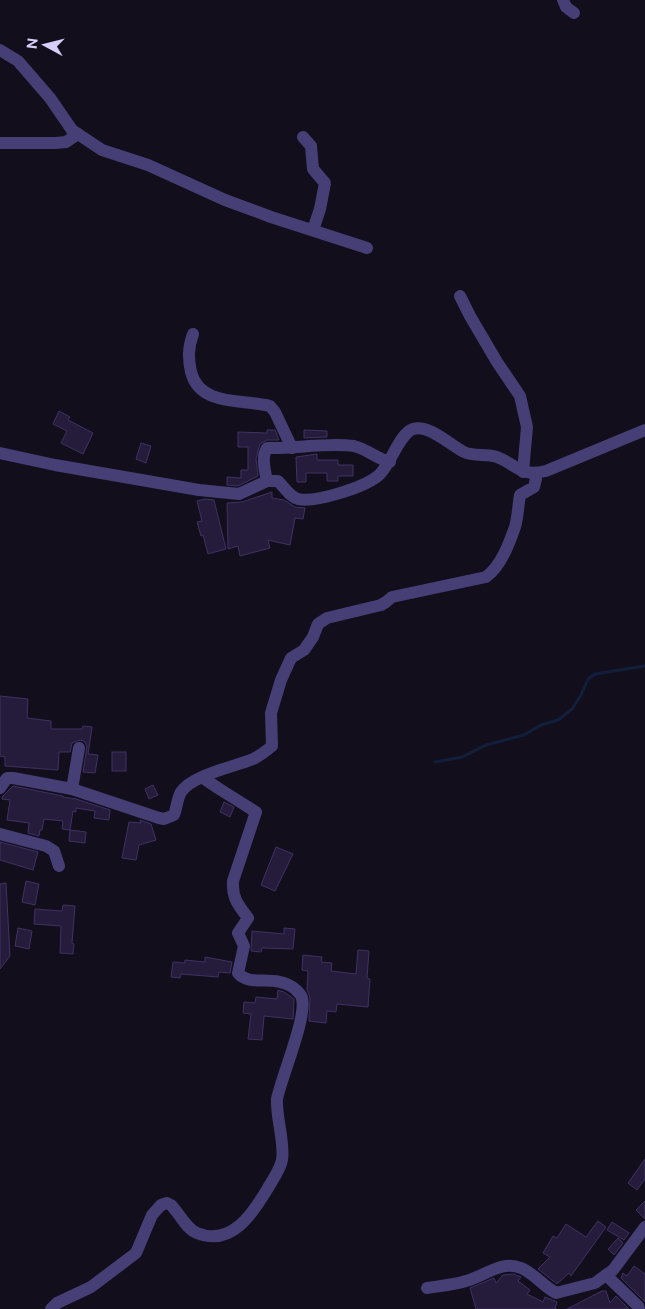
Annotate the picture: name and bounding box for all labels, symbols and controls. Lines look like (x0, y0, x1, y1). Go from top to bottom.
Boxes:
north arrow (20, 20, 70, 70)
text: N (23, 37, 41, 50)

